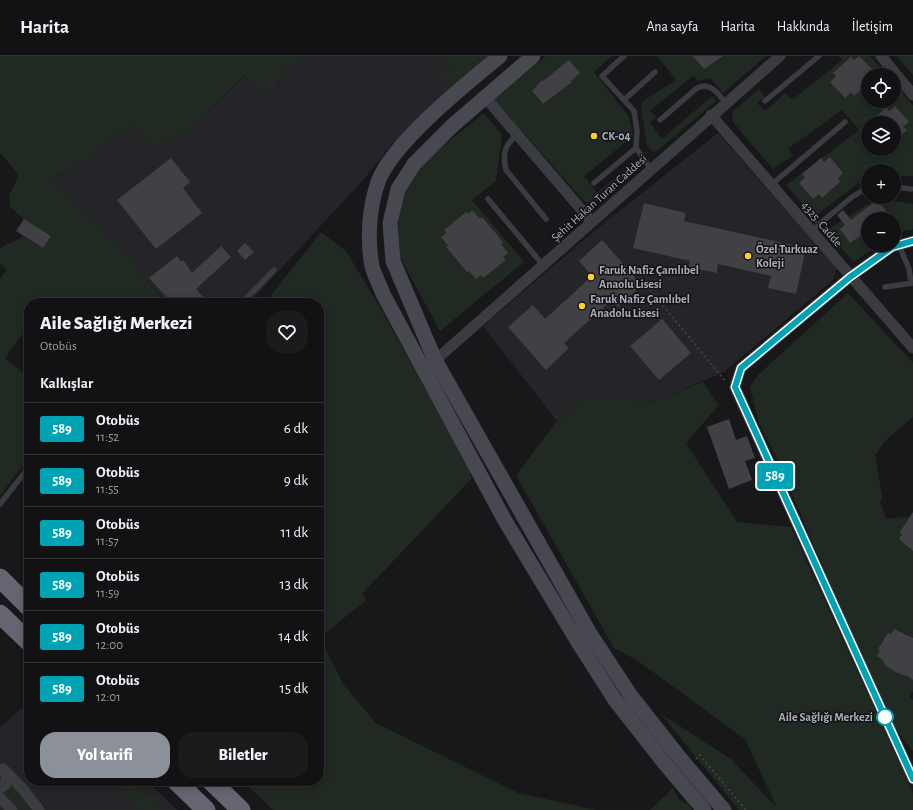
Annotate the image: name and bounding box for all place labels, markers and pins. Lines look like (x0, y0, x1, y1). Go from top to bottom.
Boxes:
place label: CK-04 (602, 130, 630, 142)
marker: CK-04 (589, 131, 599, 141)
place label: Özel Turkuaz Koleji (756, 242, 818, 270)
marker: Özel Turkuaz Koleji (743, 251, 753, 261)
place label: Faruk Nafiz Çamlıbel Anaolu Lisesi (599, 264, 699, 290)
marker: Faruk Nafiz Çamlıbel Anaolu Lisesi (586, 272, 596, 282)
place label: Faruk Nafiz Çamlıbel Anadolu Lisesi (590, 293, 690, 319)
marker: Faruk Nafiz Çamlıbel Anadolu Lisesi (577, 301, 587, 311)
marker: Aile Sağlığı Merkezi (876, 708, 894, 726)
place label: Aile Sağlığı Merkezi (779, 711, 873, 723)

